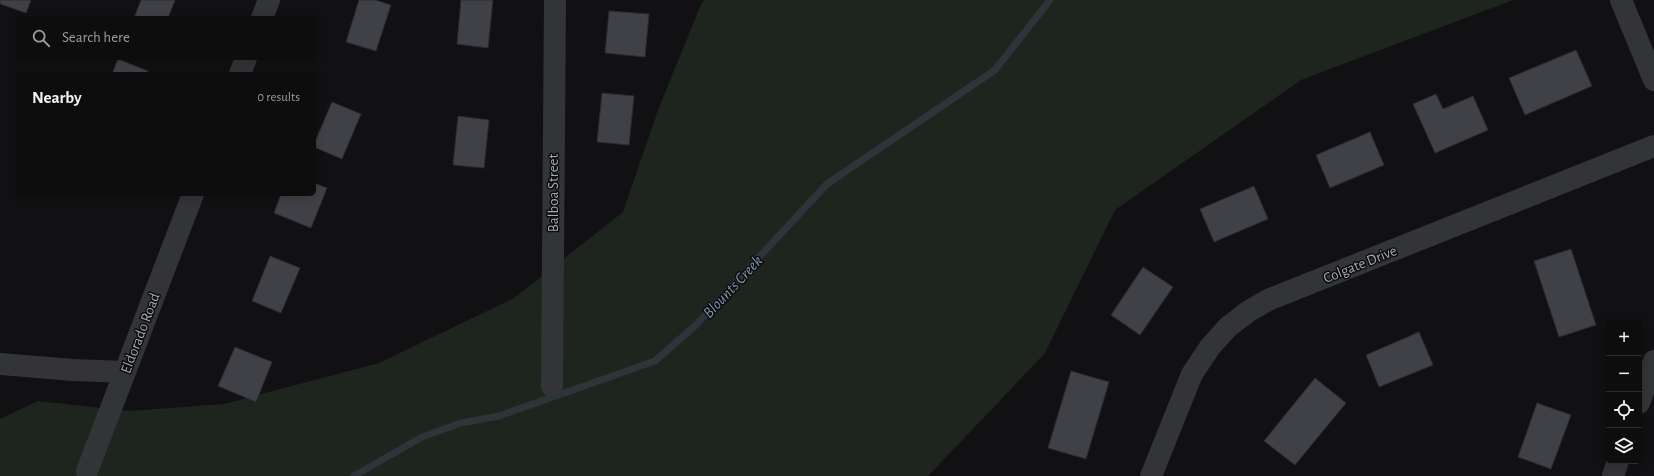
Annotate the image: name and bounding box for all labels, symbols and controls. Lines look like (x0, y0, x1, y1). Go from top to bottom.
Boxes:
search box (16, 16, 316, 60)
icon: search (30, 27, 52, 49)
text: Search here (62, 30, 130, 45)
text: Nearby (32, 89, 82, 106)
text: 0 results (257, 91, 300, 104)
street label: Balboa Street (546, 154, 561, 232)
street label: Colgate Drive (1321, 243, 1399, 286)
water label: Blounts Creek (700, 252, 765, 321)
street label: Eldorado Road (118, 291, 163, 376)
map controls (1606, 320, 1642, 464)
button: + (1606, 320, 1642, 356)
button: − (1606, 356, 1642, 392)
button: locate (1606, 392, 1642, 428)
button: layers (1606, 428, 1642, 464)

